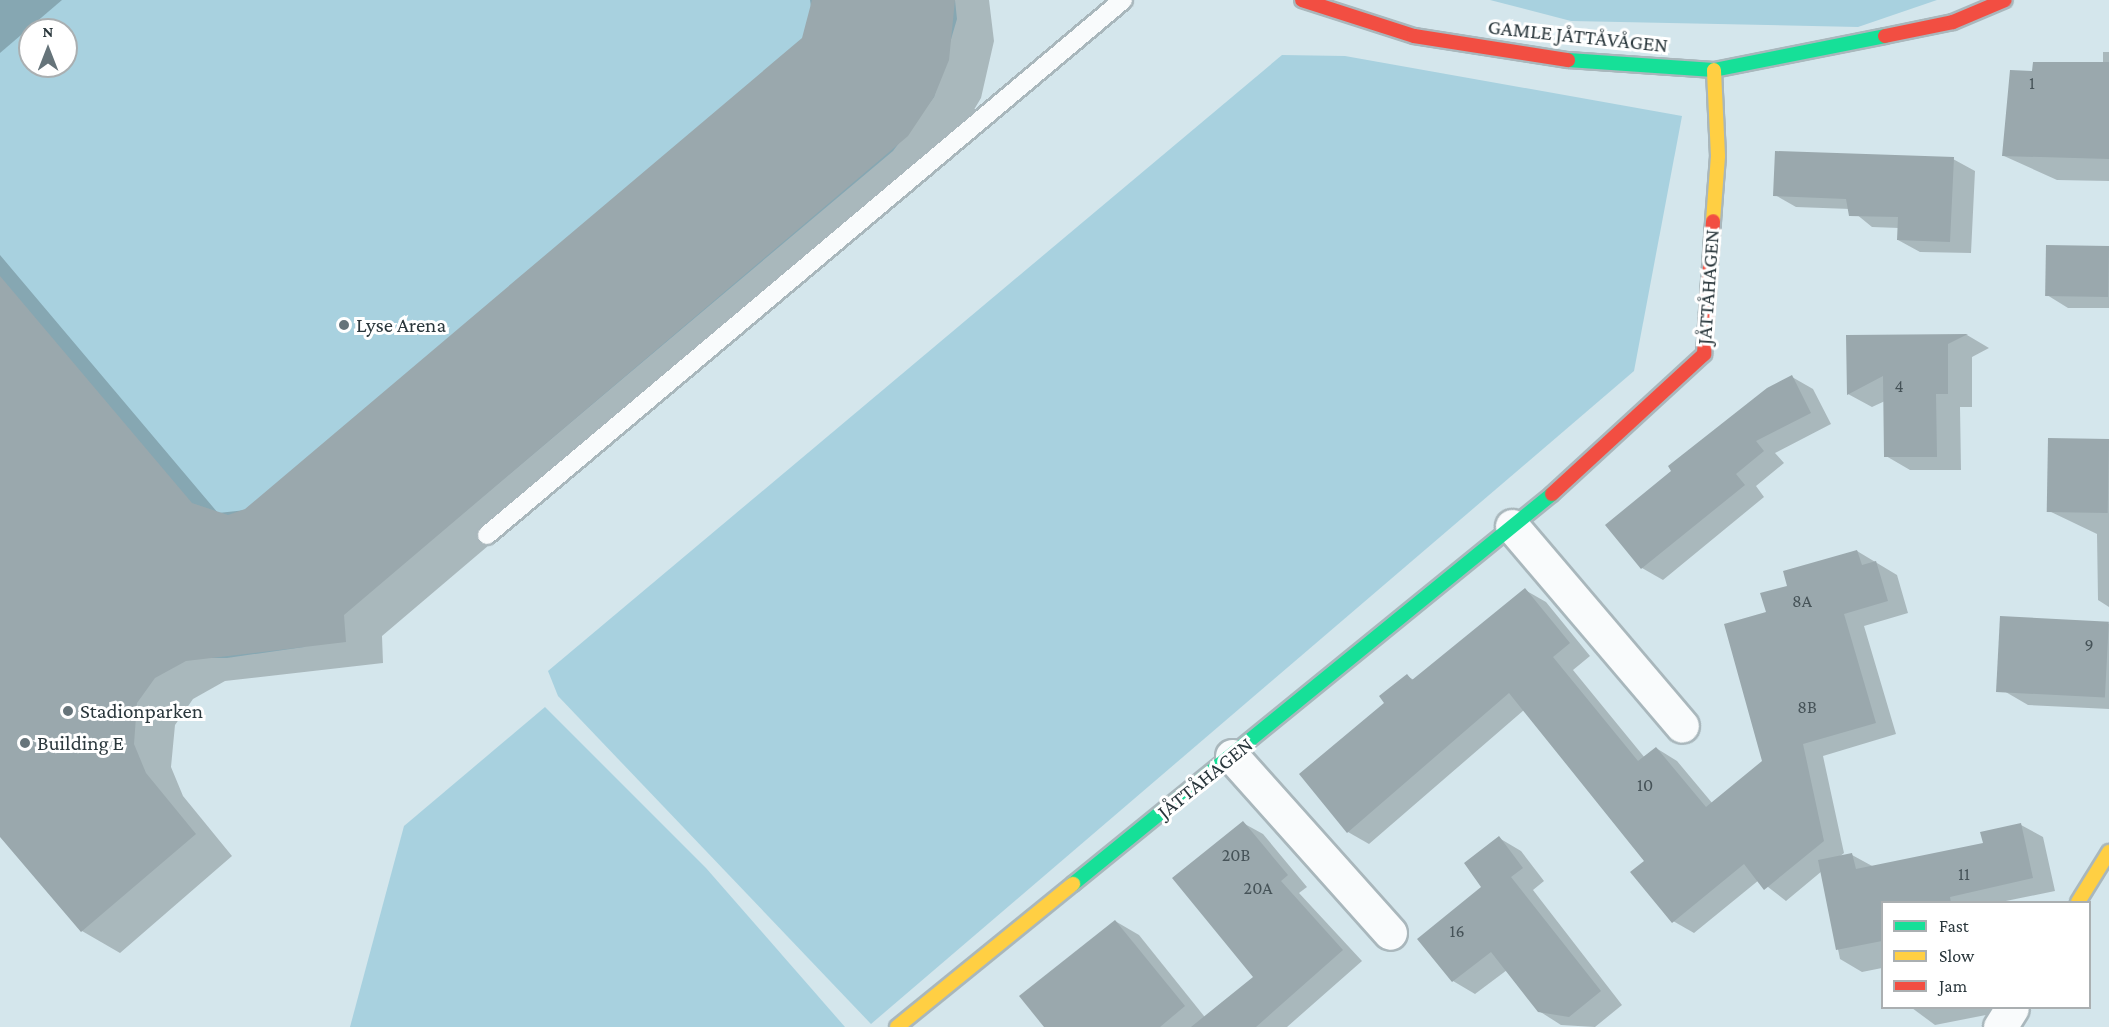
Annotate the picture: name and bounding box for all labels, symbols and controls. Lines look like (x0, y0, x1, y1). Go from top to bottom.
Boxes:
street label: GAMLE JÅTTÅVÅGEN (1487, 14, 1669, 58)
north arrow (18, 18, 78, 78)
text: N (43, 23, 53, 40)
house number: 1 (2029, 72, 2035, 94)
street label: JÅTTÅHAGEN (1691, 228, 1725, 346)
place label: Lyse Arena (356, 312, 446, 338)
marker: Lyse Arena (337, 318, 351, 332)
house number: 4 (1894, 375, 1904, 397)
house number: 8A (1792, 590, 1812, 612)
house number: 9 (2084, 634, 2094, 656)
house number: 8B (1797, 696, 1817, 718)
place label: Stadionparken (80, 698, 203, 724)
marker: Stadionparken (61, 704, 75, 718)
place label: Building E (37, 730, 124, 756)
street label: JÅTTÅHAGEN (1152, 732, 1258, 824)
marker: Building E (18, 736, 32, 750)
house number: 10 (1637, 774, 1653, 796)
house number: 20B (1222, 844, 1250, 866)
house number: 11 (1958, 863, 1970, 885)
house number: 20A (1244, 877, 1272, 899)
legend (1881, 901, 2091, 1009)
text: Fast (1939, 916, 1969, 936)
house number: 16 (1449, 920, 1465, 942)
text: Slow (1939, 946, 1974, 966)
text: Jam (1939, 976, 1967, 996)

